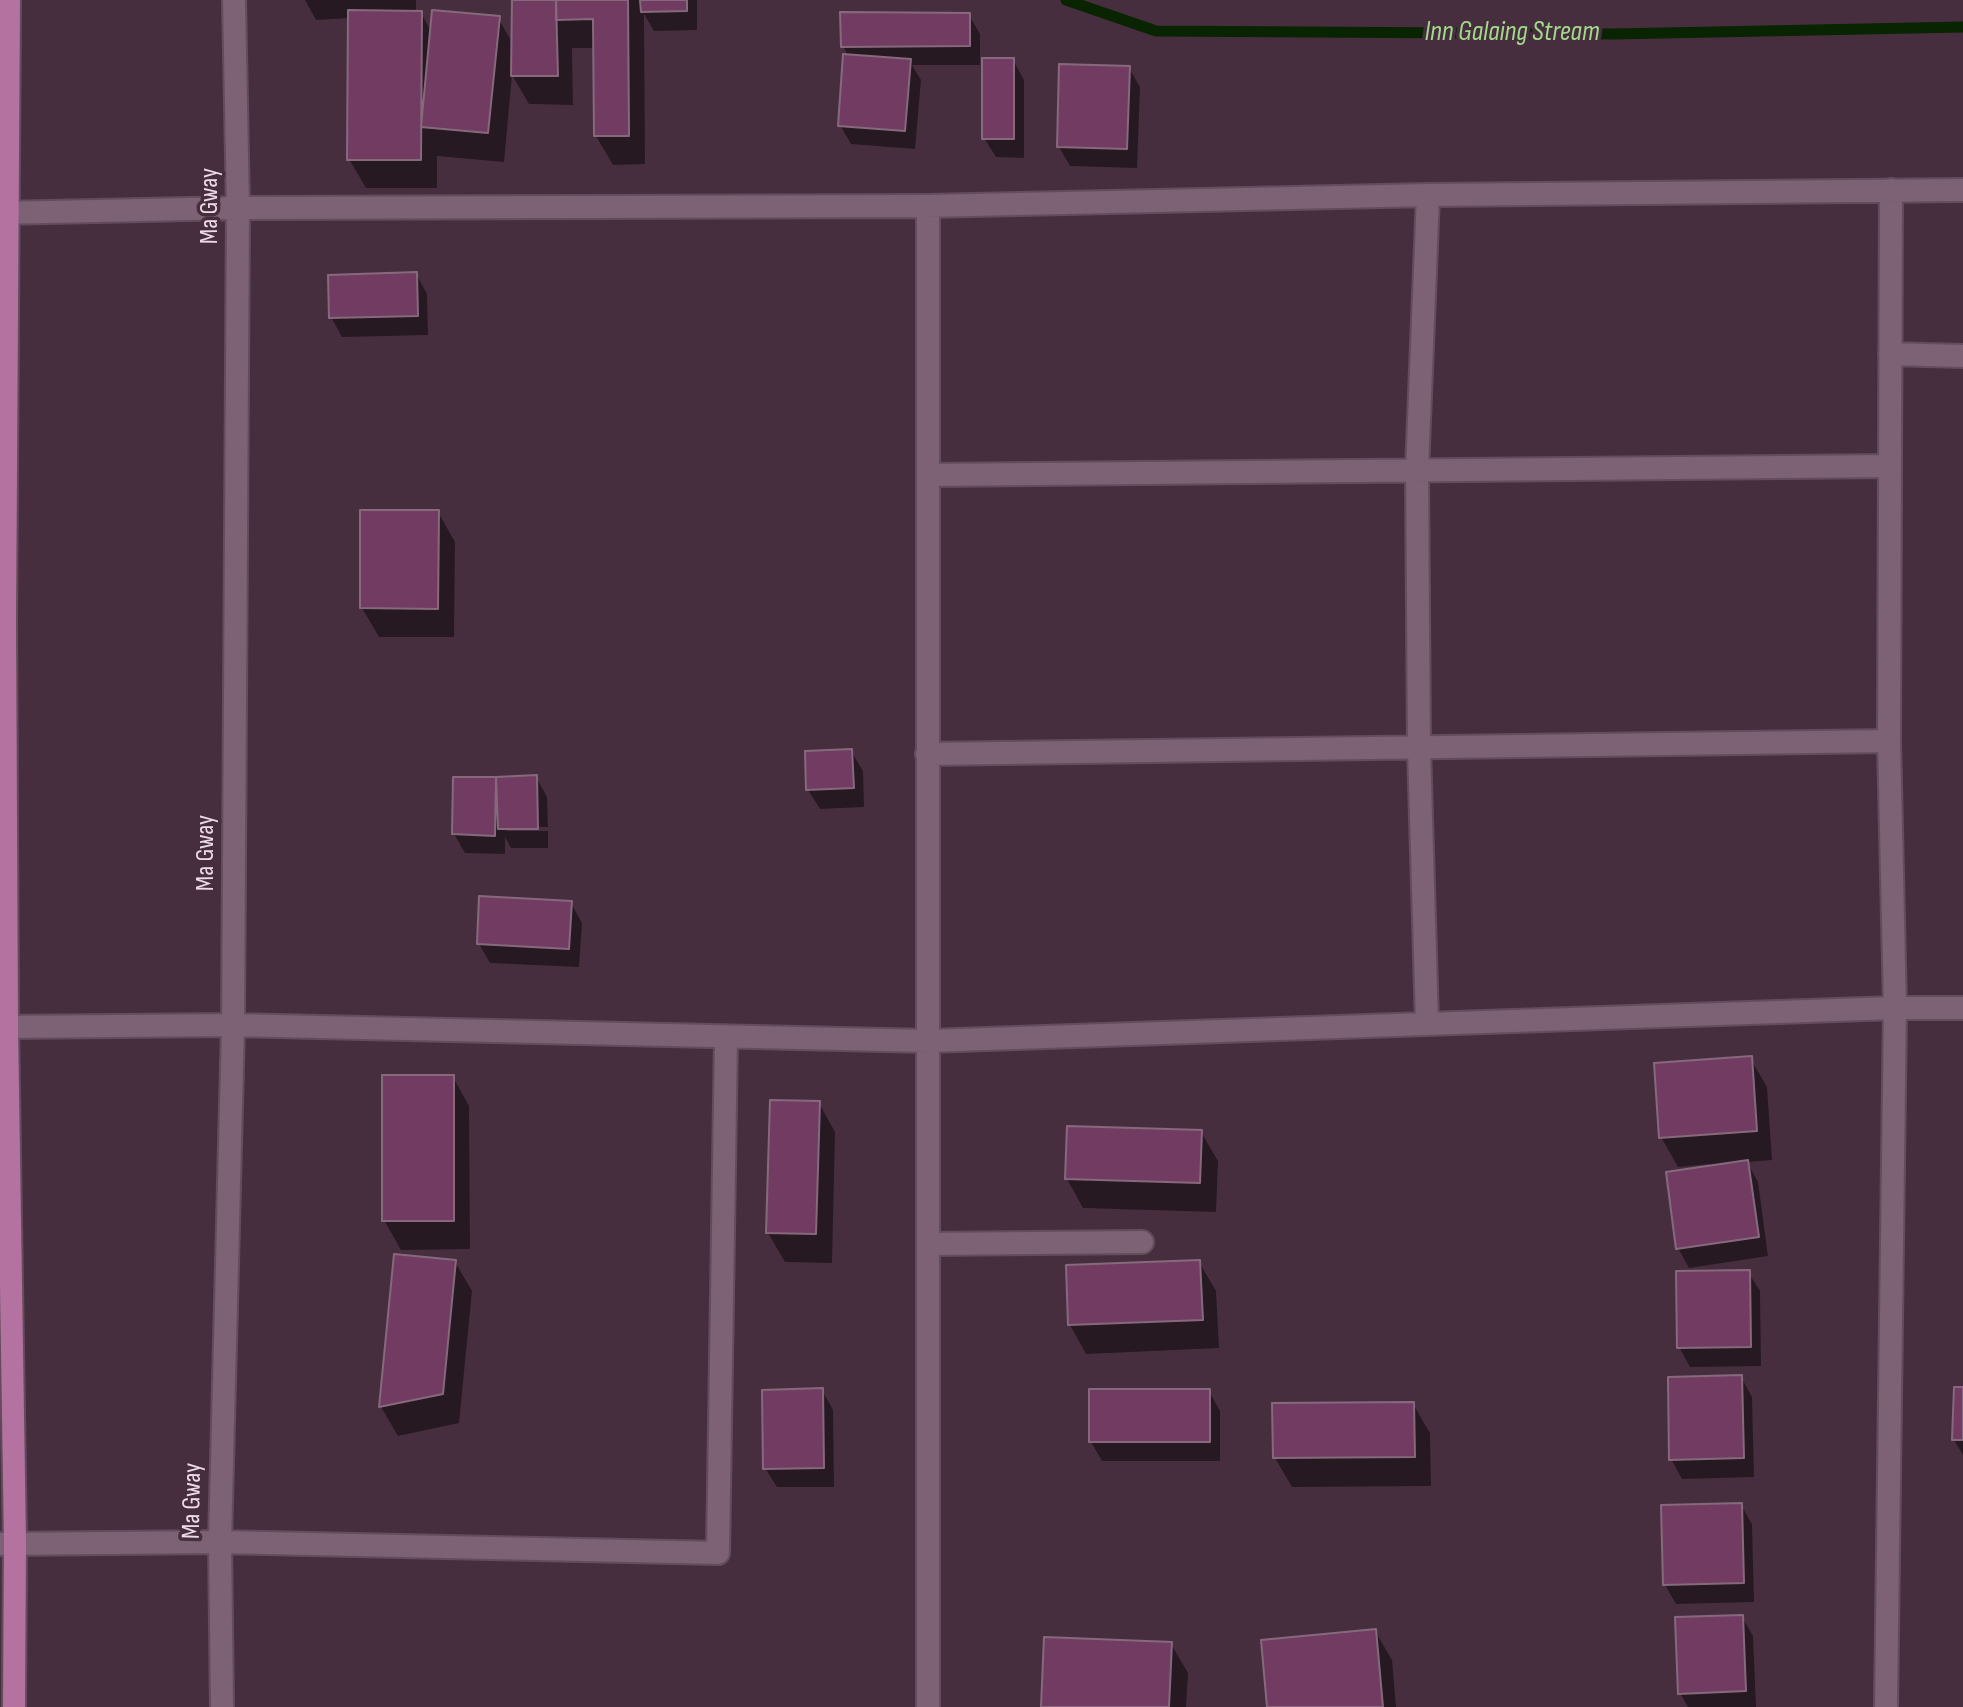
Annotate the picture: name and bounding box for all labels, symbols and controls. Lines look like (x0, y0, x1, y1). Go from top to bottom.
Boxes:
water label: Inn Galaing Stream (1424, 16, 1600, 50)
street label: Ma Gway (194, 168, 226, 244)
street label: Ma Gway (190, 815, 222, 891)
street label: Ma Gway (177, 1463, 209, 1539)

